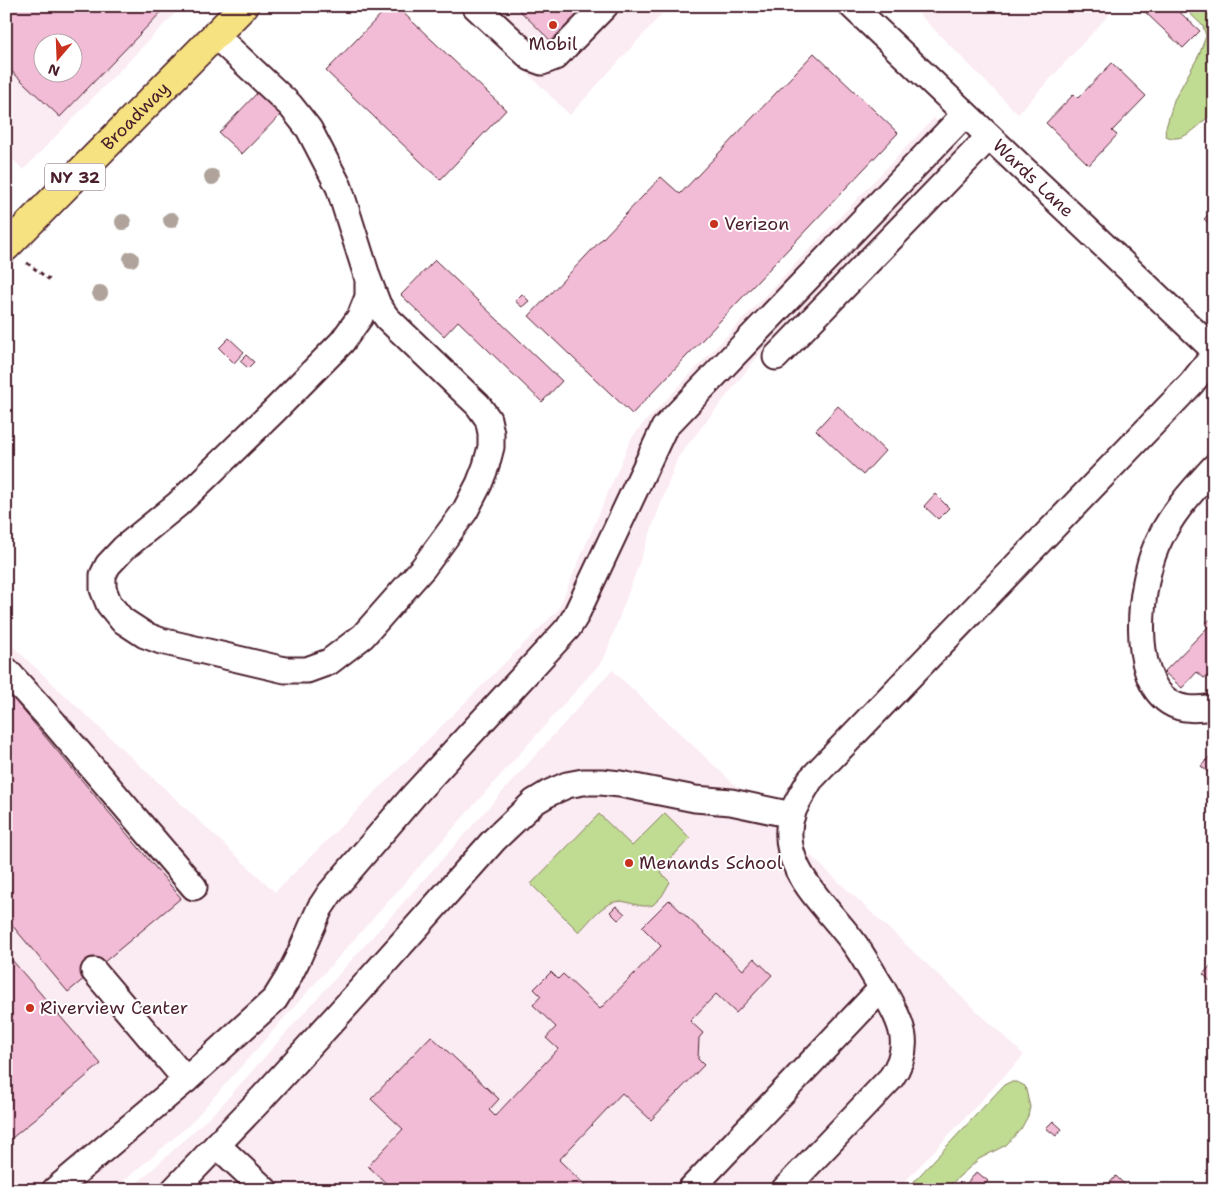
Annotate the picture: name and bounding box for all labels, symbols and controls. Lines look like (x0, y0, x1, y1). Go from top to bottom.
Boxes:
marker: Mobil (547, 19, 559, 31)
north arrow (32, 32, 82, 82)
place label: Mobil (529, 32, 578, 56)
text: N (46, 60, 62, 81)
street label: Broadway (96, 76, 175, 156)
street label: Wards Lane (987, 134, 1079, 223)
road number: NY 32 (45, 163, 105, 190)
place label: Verizon (724, 212, 789, 236)
marker: Verizon (708, 218, 720, 230)
place label: Menands School (639, 851, 783, 875)
marker: Menands School (623, 857, 635, 869)
place label: Riverview Center (40, 996, 188, 1020)
marker: Riverview Center (24, 1002, 36, 1014)

